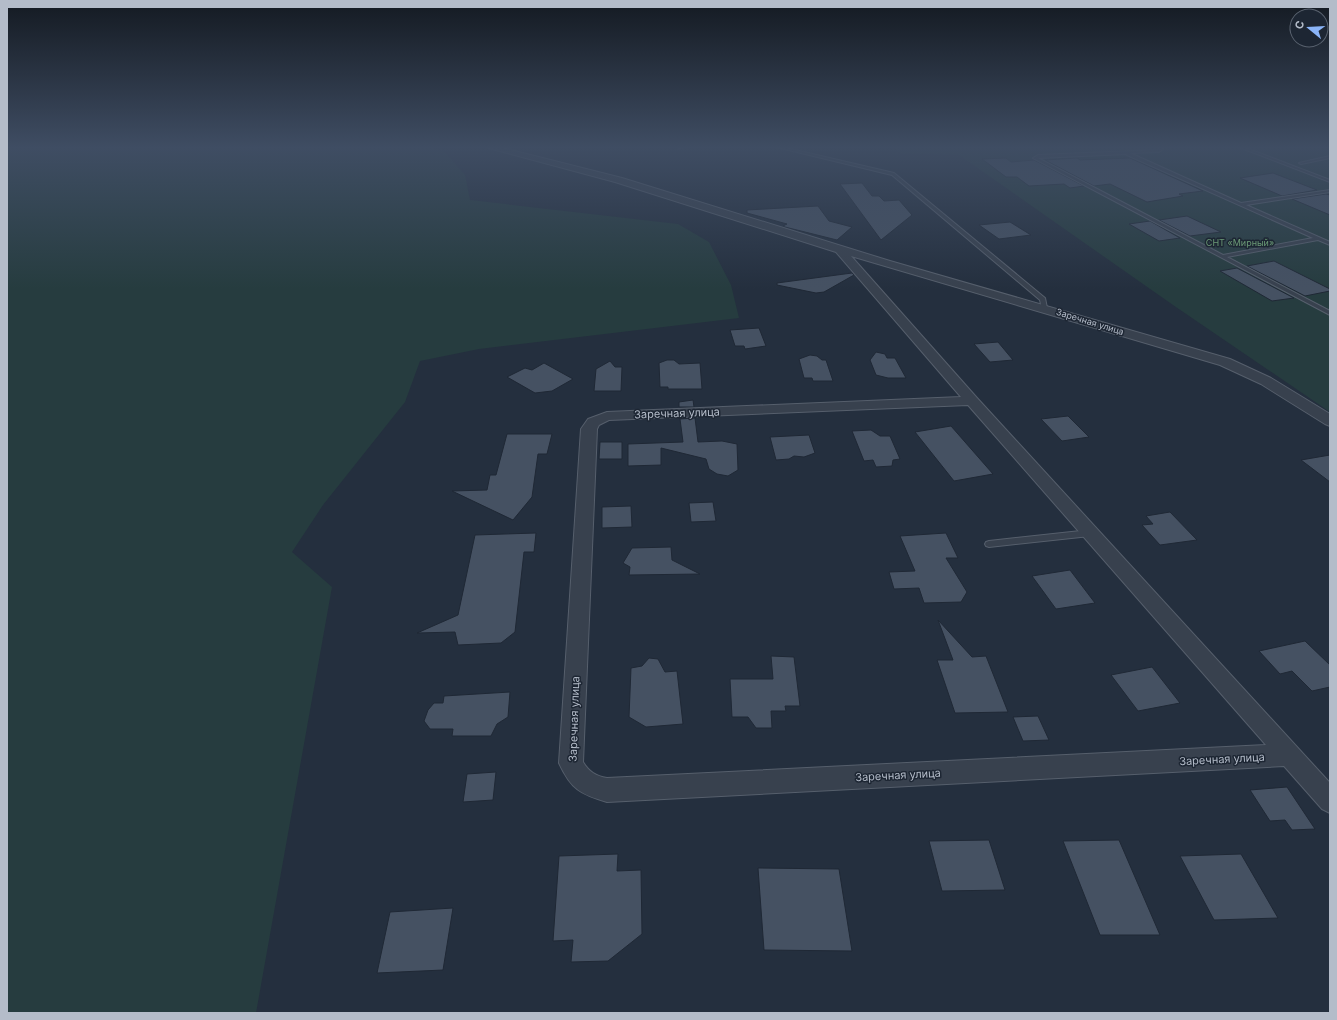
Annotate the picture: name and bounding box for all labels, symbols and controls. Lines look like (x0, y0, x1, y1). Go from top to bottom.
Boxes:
north arrow (1289, 8, 1329, 48)
text: С (1292, 19, 1307, 31)
park label: СНТ «Мирный» (1206, 237, 1274, 248)
street label: Заречная улица (1055, 306, 1125, 337)
street label: Заречная улица (634, 405, 720, 421)
street label: Заречная улица (566, 676, 582, 762)
street label: Заречная улица (1179, 750, 1265, 768)
street label: Заречная улица (855, 766, 941, 784)

